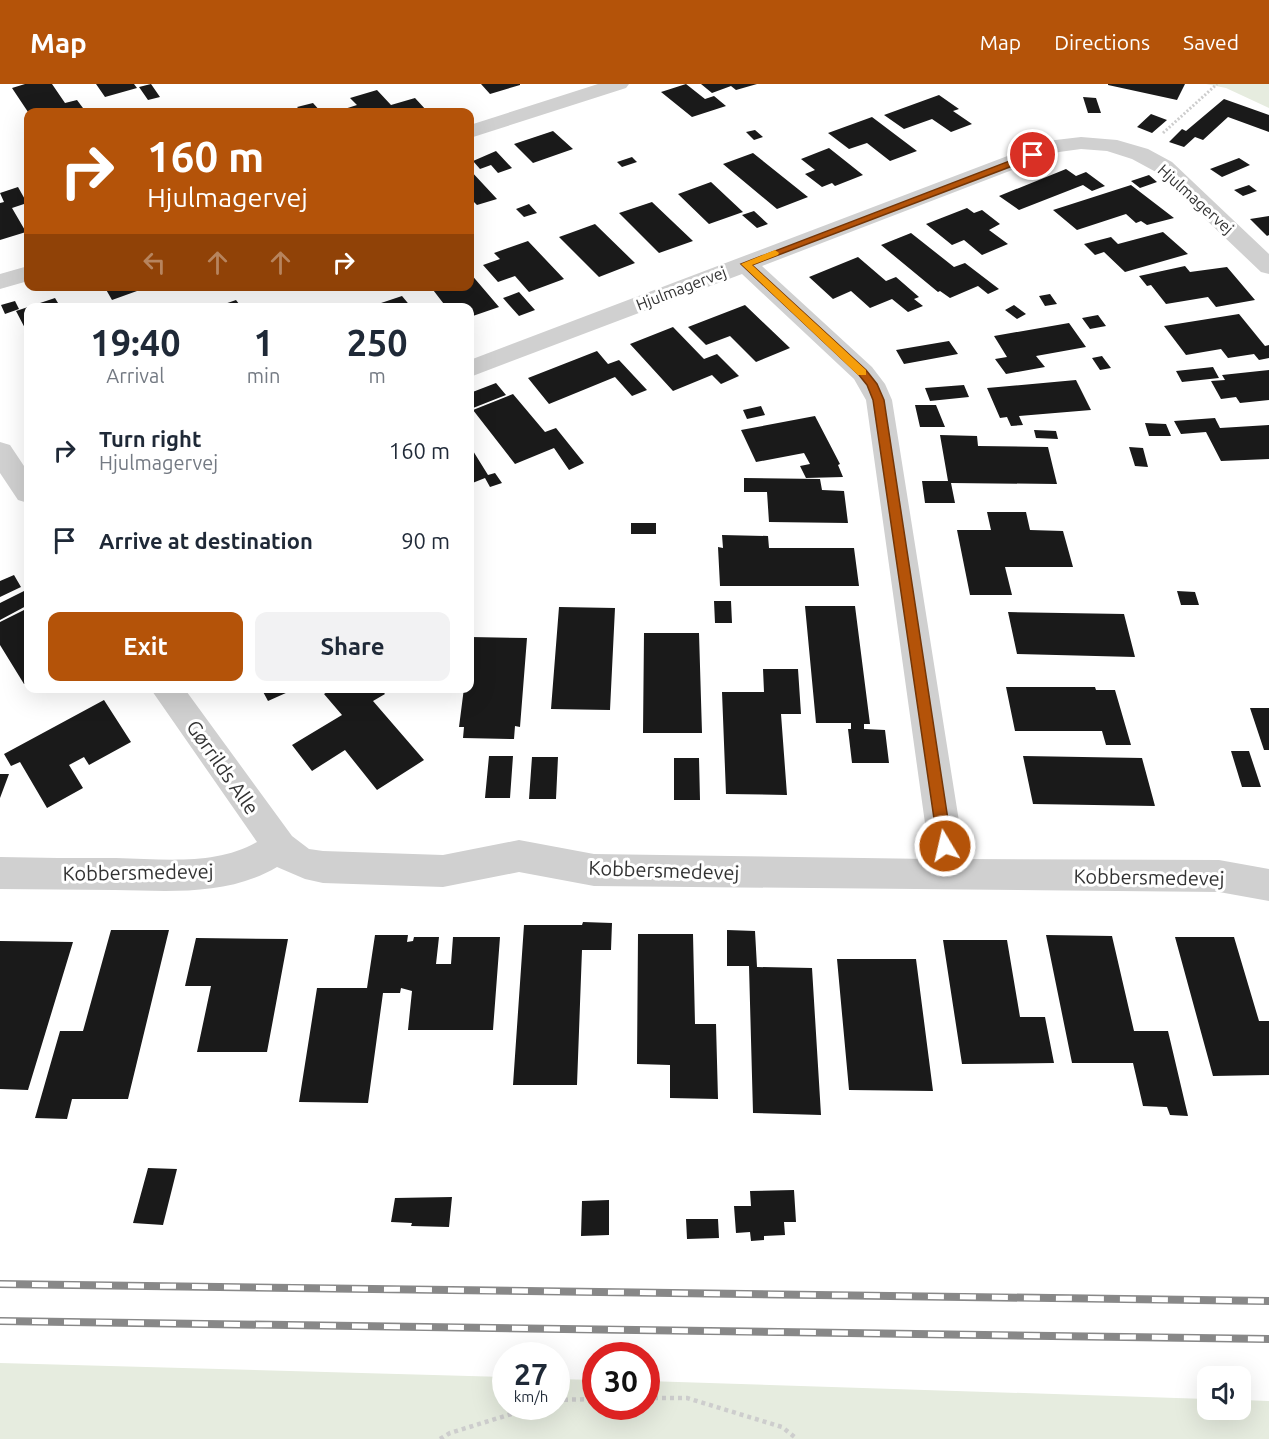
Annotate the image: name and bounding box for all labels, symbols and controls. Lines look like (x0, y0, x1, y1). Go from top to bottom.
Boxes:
text: Map (30, 27, 87, 58)
text: Map (980, 30, 1021, 54)
text: Directions (1054, 30, 1150, 54)
text: Saved (1183, 30, 1239, 54)
pin (1007, 129, 1058, 180)
icon: right (48, 132, 126, 210)
text: 160 m (147, 133, 264, 180)
icon: arrive (1016, 138, 1049, 171)
street label: Hjulmagervej (1155, 160, 1237, 238)
text: Hjulmagervej (147, 182, 308, 212)
icon: left (138, 246, 171, 279)
icon: ahead (201, 246, 234, 279)
icon: ahead (264, 246, 297, 279)
icon: right (327, 246, 360, 279)
street label: Hjulmagervej (633, 263, 729, 313)
text: 19:40 (90, 322, 180, 363)
text: 1 (253, 322, 274, 363)
text: 250 (347, 322, 408, 363)
text: Arrival (106, 364, 165, 387)
text: min (247, 364, 280, 387)
text: m (369, 364, 386, 387)
text: Turn right (99, 426, 201, 451)
icon: right (48, 434, 81, 467)
text: 160 m (389, 438, 450, 463)
text: Hjulmagervej (99, 451, 218, 474)
icon: arrive (48, 524, 81, 557)
text: Arrive at destination (99, 528, 313, 553)
text: 90 m (401, 528, 450, 553)
button: Exit (48, 612, 243, 681)
button: Share (255, 612, 450, 681)
street label: Gørrilds Alle (182, 715, 264, 819)
position arrow (913, 814, 977, 878)
street label: Kobbersmedevej (588, 856, 740, 884)
street label: Kobbersmedevej (62, 859, 214, 885)
street label: Kobbersmedevej (1073, 864, 1225, 890)
speed limit sign: 30 (582, 1342, 660, 1420)
text: 27 (514, 1357, 548, 1391)
map controls (1197, 1366, 1251, 1420)
button: sound (1197, 1366, 1251, 1420)
text: km/h (514, 1388, 548, 1405)

